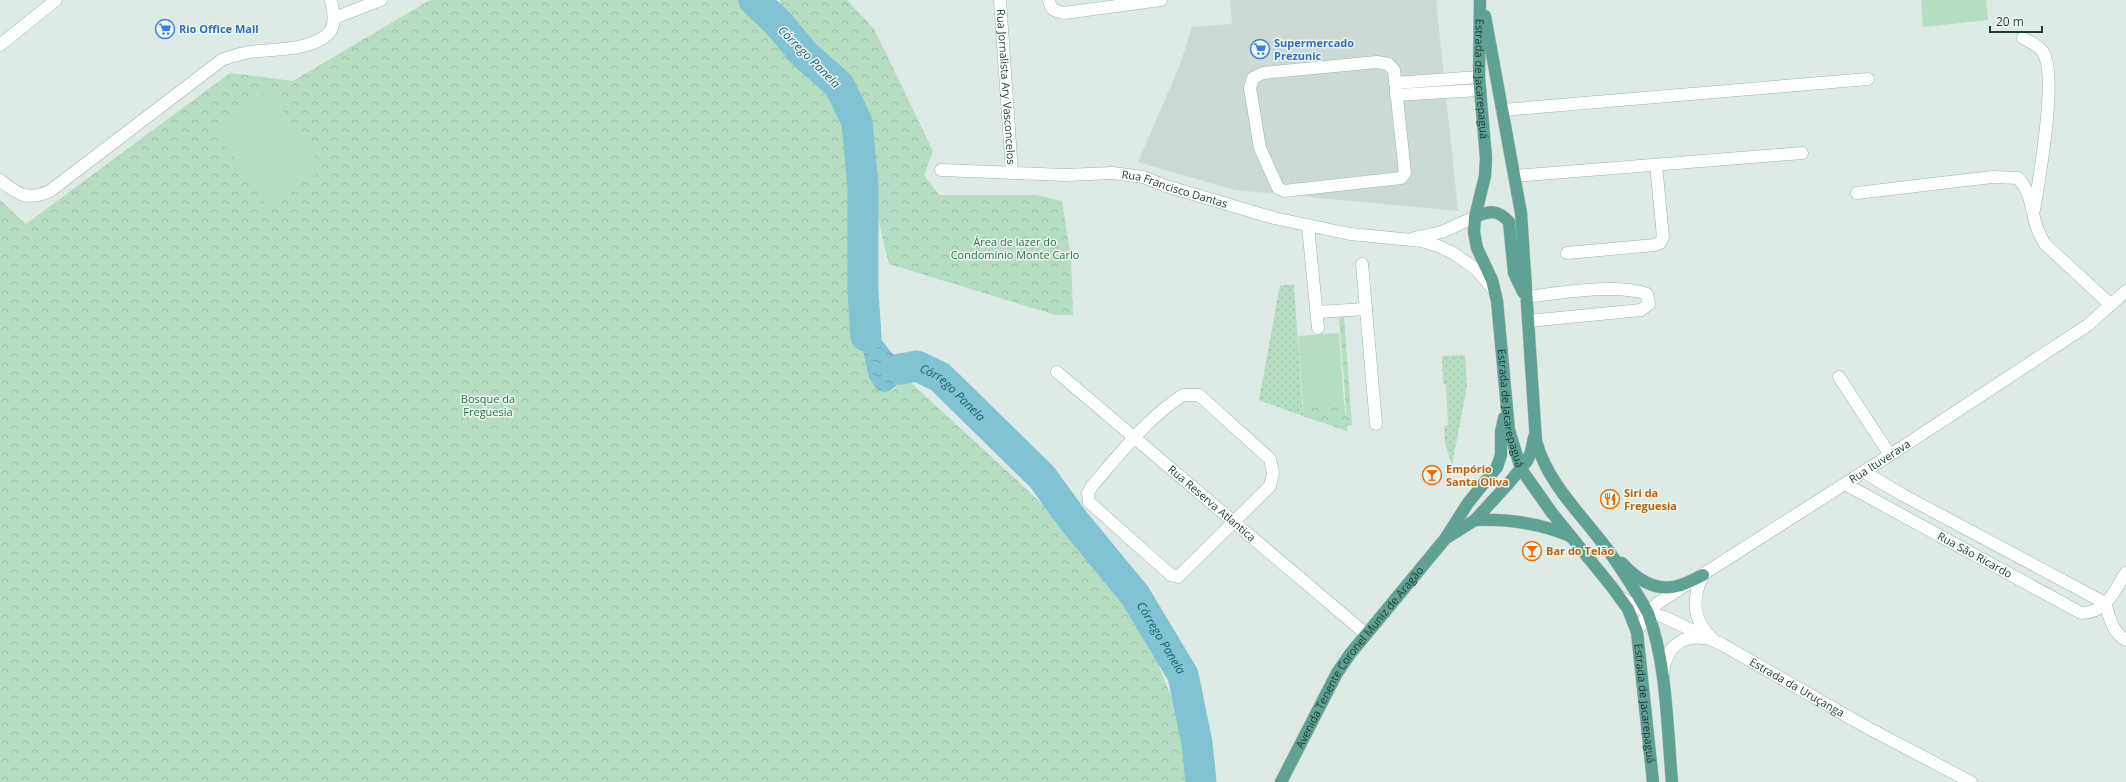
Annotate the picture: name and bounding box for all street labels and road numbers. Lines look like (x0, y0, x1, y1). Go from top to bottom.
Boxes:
street label: Rua Jornalista Ary Vasconcelos (994, 9, 1019, 165)
street label: Estrada de Jacarepaguá (1472, 19, 1492, 140)
street label: Rua Francisco Dantas (1121, 166, 1229, 211)
street label: Estrada de Jacarepaguá (1494, 348, 1528, 469)
street label: Rua Ituverava (1846, 436, 1913, 486)
street label: Rua Reserva Atlantica (1165, 461, 1259, 544)
street label: Rua São Ricardo (1935, 528, 2015, 581)
street label: Avenida Tenente Coronel Muniz de Aragão (1292, 563, 1427, 751)
street label: Estrada de Jacarepaguá (1631, 643, 1659, 764)
street label: Estrada da Uruçanga (1747, 654, 1847, 720)

